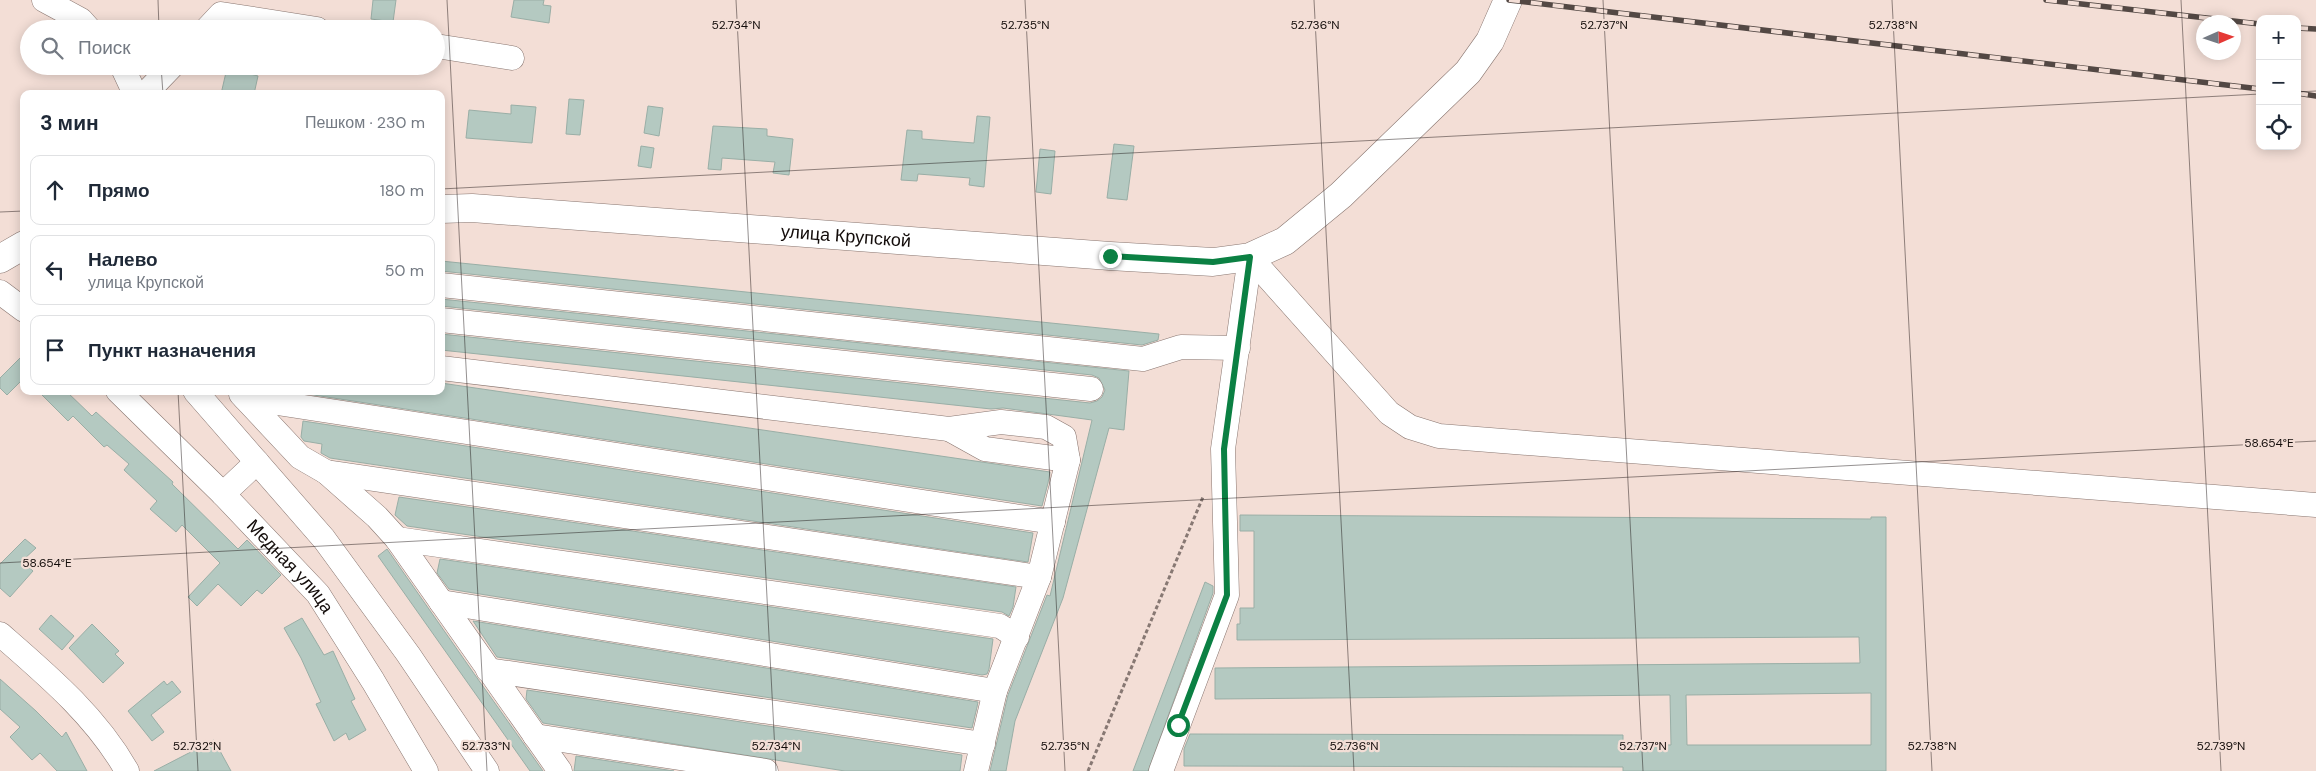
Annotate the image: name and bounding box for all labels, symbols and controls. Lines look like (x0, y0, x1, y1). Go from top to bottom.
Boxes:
north arrow (2196, 15, 2241, 60)
map controls (2256, 15, 2301, 150)
button: + (2256, 15, 2301, 60)
text: 52.734°N (712, 17, 760, 33)
text: 52.735°N (1001, 17, 1049, 33)
text: 52.736°N (1290, 17, 1340, 33)
text: 52.737°N (1580, 17, 1628, 33)
text: 52.738°N (1869, 17, 1917, 33)
search box (20, 20, 445, 75)
icon: search (38, 34, 66, 62)
text: Поиск (78, 35, 131, 60)
button: − (2256, 60, 2301, 105)
button: locate (2256, 105, 2301, 150)
text: 3 мин (40, 109, 99, 137)
text: Пешком · 230 m (305, 112, 425, 133)
icon: ahead (41, 176, 69, 204)
text: Прямо (88, 178, 150, 203)
text: 180 m (380, 180, 424, 201)
street label: улица Крупской (780, 219, 912, 253)
route end (1099, 245, 1122, 268)
text: Налево (88, 247, 158, 272)
icon: left (41, 256, 69, 284)
text: 50 m (385, 260, 424, 281)
text: улица Крупской (88, 272, 204, 293)
icon: arrive (41, 336, 69, 364)
text: Пункт назначения (88, 338, 256, 363)
text: 58.654°E (2244, 435, 2294, 451)
street label: Медная улица (241, 514, 340, 619)
text: 58.654°E (22, 555, 72, 571)
route start (1167, 714, 1190, 737)
text: 52.732°N (173, 738, 221, 754)
text: 52.733°N (462, 738, 510, 754)
text: 52.734°N (752, 738, 800, 754)
text: 52.735°N (1041, 738, 1089, 754)
text: 52.736°N (1329, 738, 1379, 754)
text: 52.737°N (1619, 738, 1667, 754)
text: 52.738°N (1908, 738, 1956, 754)
text: 52.739°N (2197, 738, 2245, 754)

